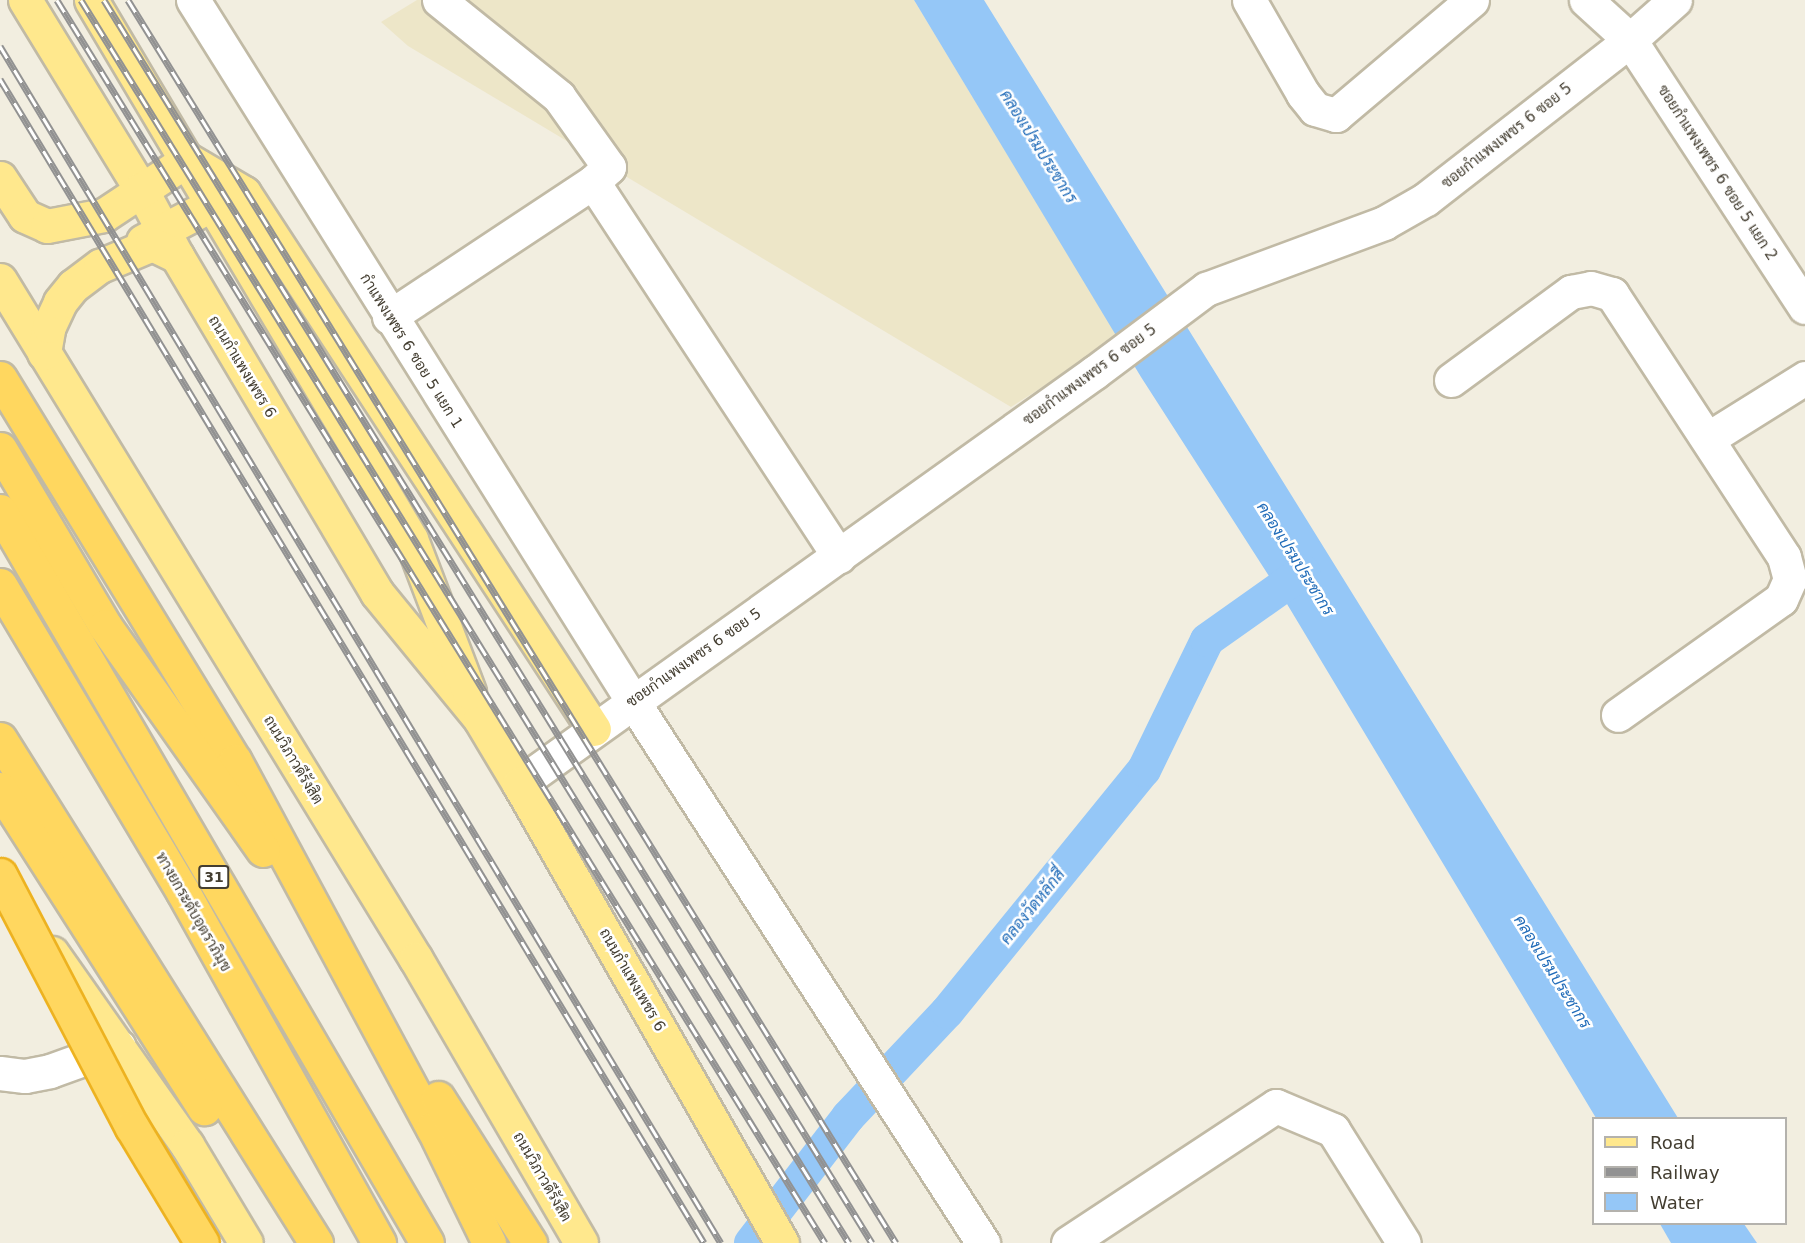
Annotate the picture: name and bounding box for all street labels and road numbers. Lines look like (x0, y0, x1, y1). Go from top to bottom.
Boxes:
street label: ซอยกำแพงเพชร 6 ซอย 5 (1438, 79, 1576, 193)
street label: ซอยกำแพงเพชร 6 ซอย 5 แยก 2 (1653, 82, 1781, 264)
street label: กำแพงเพชร 6 ซอย 5 แยก 1 (356, 270, 466, 432)
street label: ถนนกำแพงเพชร 6 (204, 313, 280, 421)
street label: ซอยกำแพงเพชร 6 ซอย 5 (1020, 321, 1160, 429)
street label: ซอยกำแพงเพชร 6 ซอย 5 (623, 605, 765, 711)
street label: ถนนวิภาวดีรังสิต (259, 712, 327, 808)
street label: ทางยกระดับอุตราภิมุข (152, 849, 234, 975)
road number: 31 (198, 866, 230, 888)
street label: ถนนกำแพงเพชร 6 (595, 925, 669, 1035)
street label: ถนนวิภาวดีรังสิต (509, 1129, 575, 1225)

